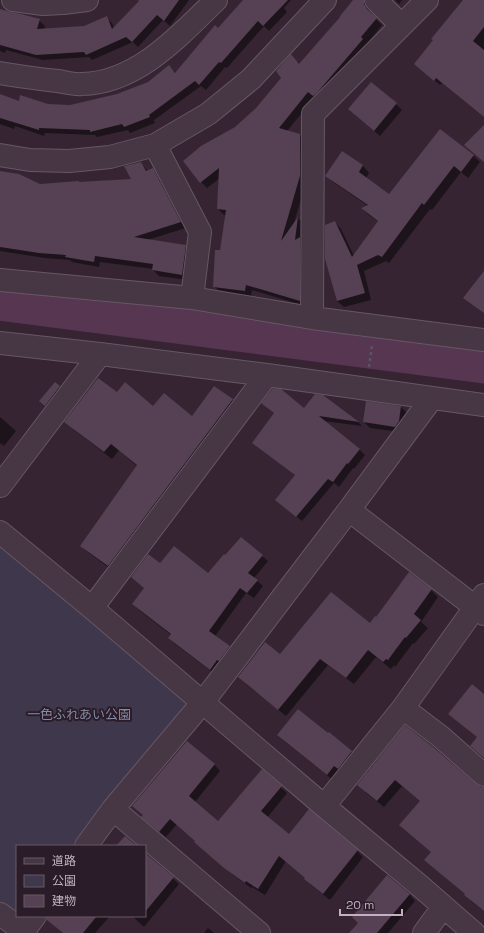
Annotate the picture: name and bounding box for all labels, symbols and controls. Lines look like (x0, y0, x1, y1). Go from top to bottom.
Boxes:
park label: 一色ふれあい公園 (27, 706, 131, 723)
legend (16, 845, 146, 917)
text: 道路 (52, 853, 76, 869)
text: 公園 (52, 873, 76, 889)
scale bar (340, 891, 402, 917)
text: 建物 (52, 893, 76, 909)
text: 20 m (346, 897, 374, 913)

